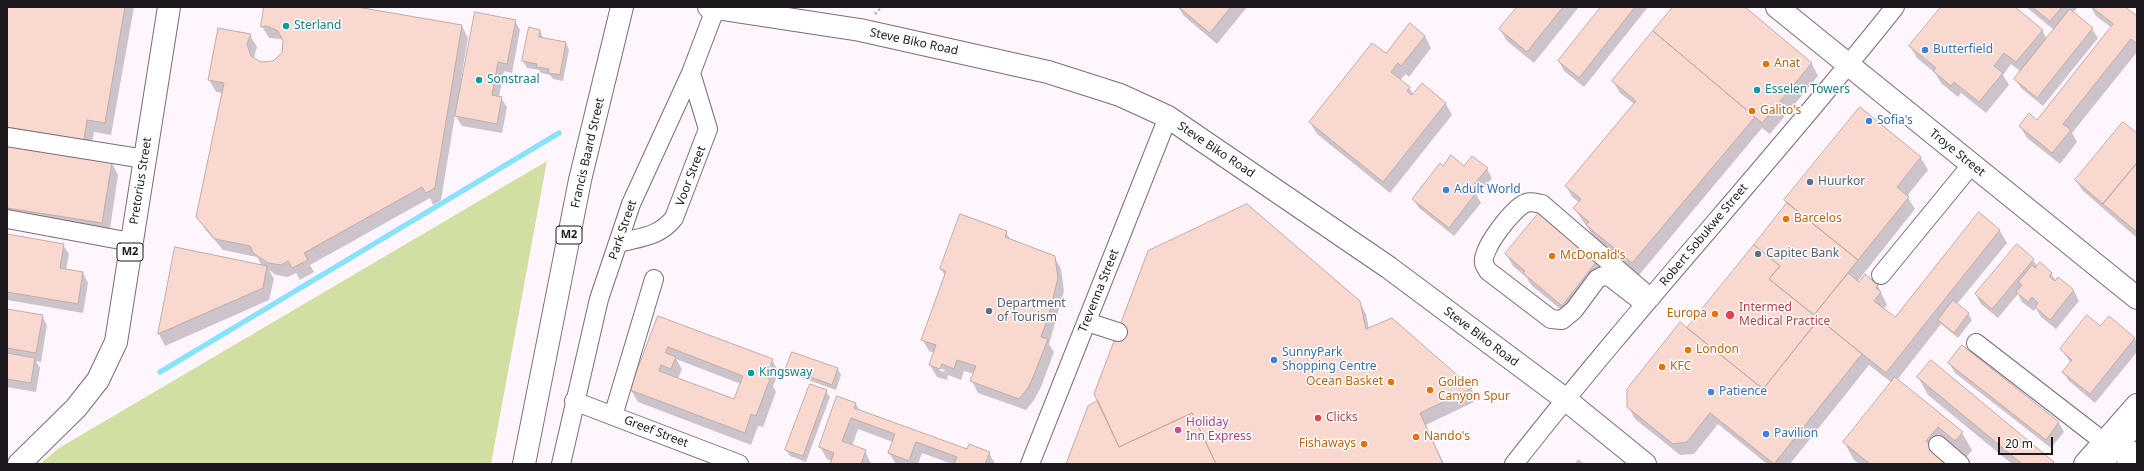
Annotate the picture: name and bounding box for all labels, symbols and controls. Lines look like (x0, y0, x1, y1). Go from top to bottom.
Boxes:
place label: Sterland (294, 19, 341, 33)
marker: Sterland (281, 21, 291, 31)
street label: Steve Biko Road (869, 26, 959, 58)
place label: Butterfield (1933, 43, 1993, 57)
marker: Butterfield (1920, 45, 1930, 55)
place label: Anat (1774, 57, 1800, 71)
marker: Anat (1761, 59, 1771, 69)
place label: Sonstraal (487, 73, 540, 87)
marker: Sonstraal (474, 75, 484, 85)
place label: Esselen Towers (1765, 83, 1850, 97)
marker: Esselen Towers (1752, 85, 1762, 95)
street label: Francis Baard Street (568, 96, 608, 210)
place label: Galito's (1760, 104, 1801, 118)
marker: Galito's (1747, 106, 1757, 116)
place label: Sofia's (1877, 114, 1913, 128)
marker: Sofia's (1864, 116, 1874, 126)
street label: Steve Biko Road (1175, 119, 1257, 181)
street label: Troye Street (1926, 126, 1988, 180)
street label: Pretorius Street (127, 136, 155, 226)
street label: Voor Street (673, 144, 709, 208)
place label: Huurkor (1818, 175, 1865, 189)
marker: Huurkor (1805, 177, 1815, 187)
street label: Robert Sobukwe Street (1657, 181, 1751, 289)
place label: Adult World (1454, 183, 1521, 197)
marker: Adult World (1441, 185, 1451, 195)
street label: Park Street (606, 198, 640, 262)
place label: Barcelos (1794, 212, 1842, 226)
marker: Barcelos (1781, 214, 1791, 224)
road number: M2 (556, 226, 582, 244)
road number: M2 (117, 243, 143, 261)
street label: Trevenna Street (1076, 247, 1122, 335)
place label: Capitec Bank (1766, 247, 1839, 261)
place label: McDonald's (1560, 249, 1625, 263)
marker: Capitec Bank (1753, 249, 1763, 259)
marker: McDonald's (1547, 251, 1557, 261)
place label: Department of Tourism (997, 297, 1066, 325)
place label: Intermed Medical Practice (1739, 301, 1830, 329)
street label: Steve Biko Road (1441, 304, 1521, 370)
marker: Department of Tourism (984, 306, 994, 316)
place label: Europa (1667, 307, 1707, 321)
marker: Europa (1710, 309, 1720, 319)
marker: Intermed Medical Practice (1724, 309, 1736, 321)
place label: London (1696, 343, 1739, 357)
marker: London (1683, 345, 1693, 355)
place label: SunnyPark Shopping Centre (1282, 346, 1377, 374)
marker: SunnyPark Shopping Centre (1269, 355, 1279, 365)
place label: KFC (1670, 360, 1691, 374)
marker: KFC (1657, 362, 1667, 372)
place label: Kingsway (759, 366, 812, 380)
marker: Kingsway (746, 368, 756, 378)
place label: Ocean Basket (1306, 375, 1383, 389)
place label: Golden Canyon Spur (1438, 376, 1510, 404)
marker: Ocean Basket (1386, 377, 1396, 387)
marker: Golden Canyon Spur (1425, 385, 1435, 395)
place label: Patience (1719, 385, 1767, 399)
marker: Patience (1706, 387, 1716, 397)
place label: Clicks (1326, 411, 1358, 425)
street label: Greef Street (622, 413, 690, 451)
marker: Clicks (1313, 413, 1323, 423)
place label: Holiday Inn Express (1186, 416, 1251, 444)
marker: Holiday Inn Express (1173, 425, 1183, 435)
place label: Pavilion (1774, 427, 1818, 441)
marker: Pavilion (1761, 429, 1771, 439)
scale bar (2000, 429, 2055, 455)
place label: Nando's (1424, 430, 1470, 444)
marker: Nando's (1411, 432, 1421, 442)
text: 20 m (2005, 435, 2033, 452)
place label: Fishaways (1299, 437, 1356, 451)
marker: Fishaways (1359, 439, 1369, 449)

